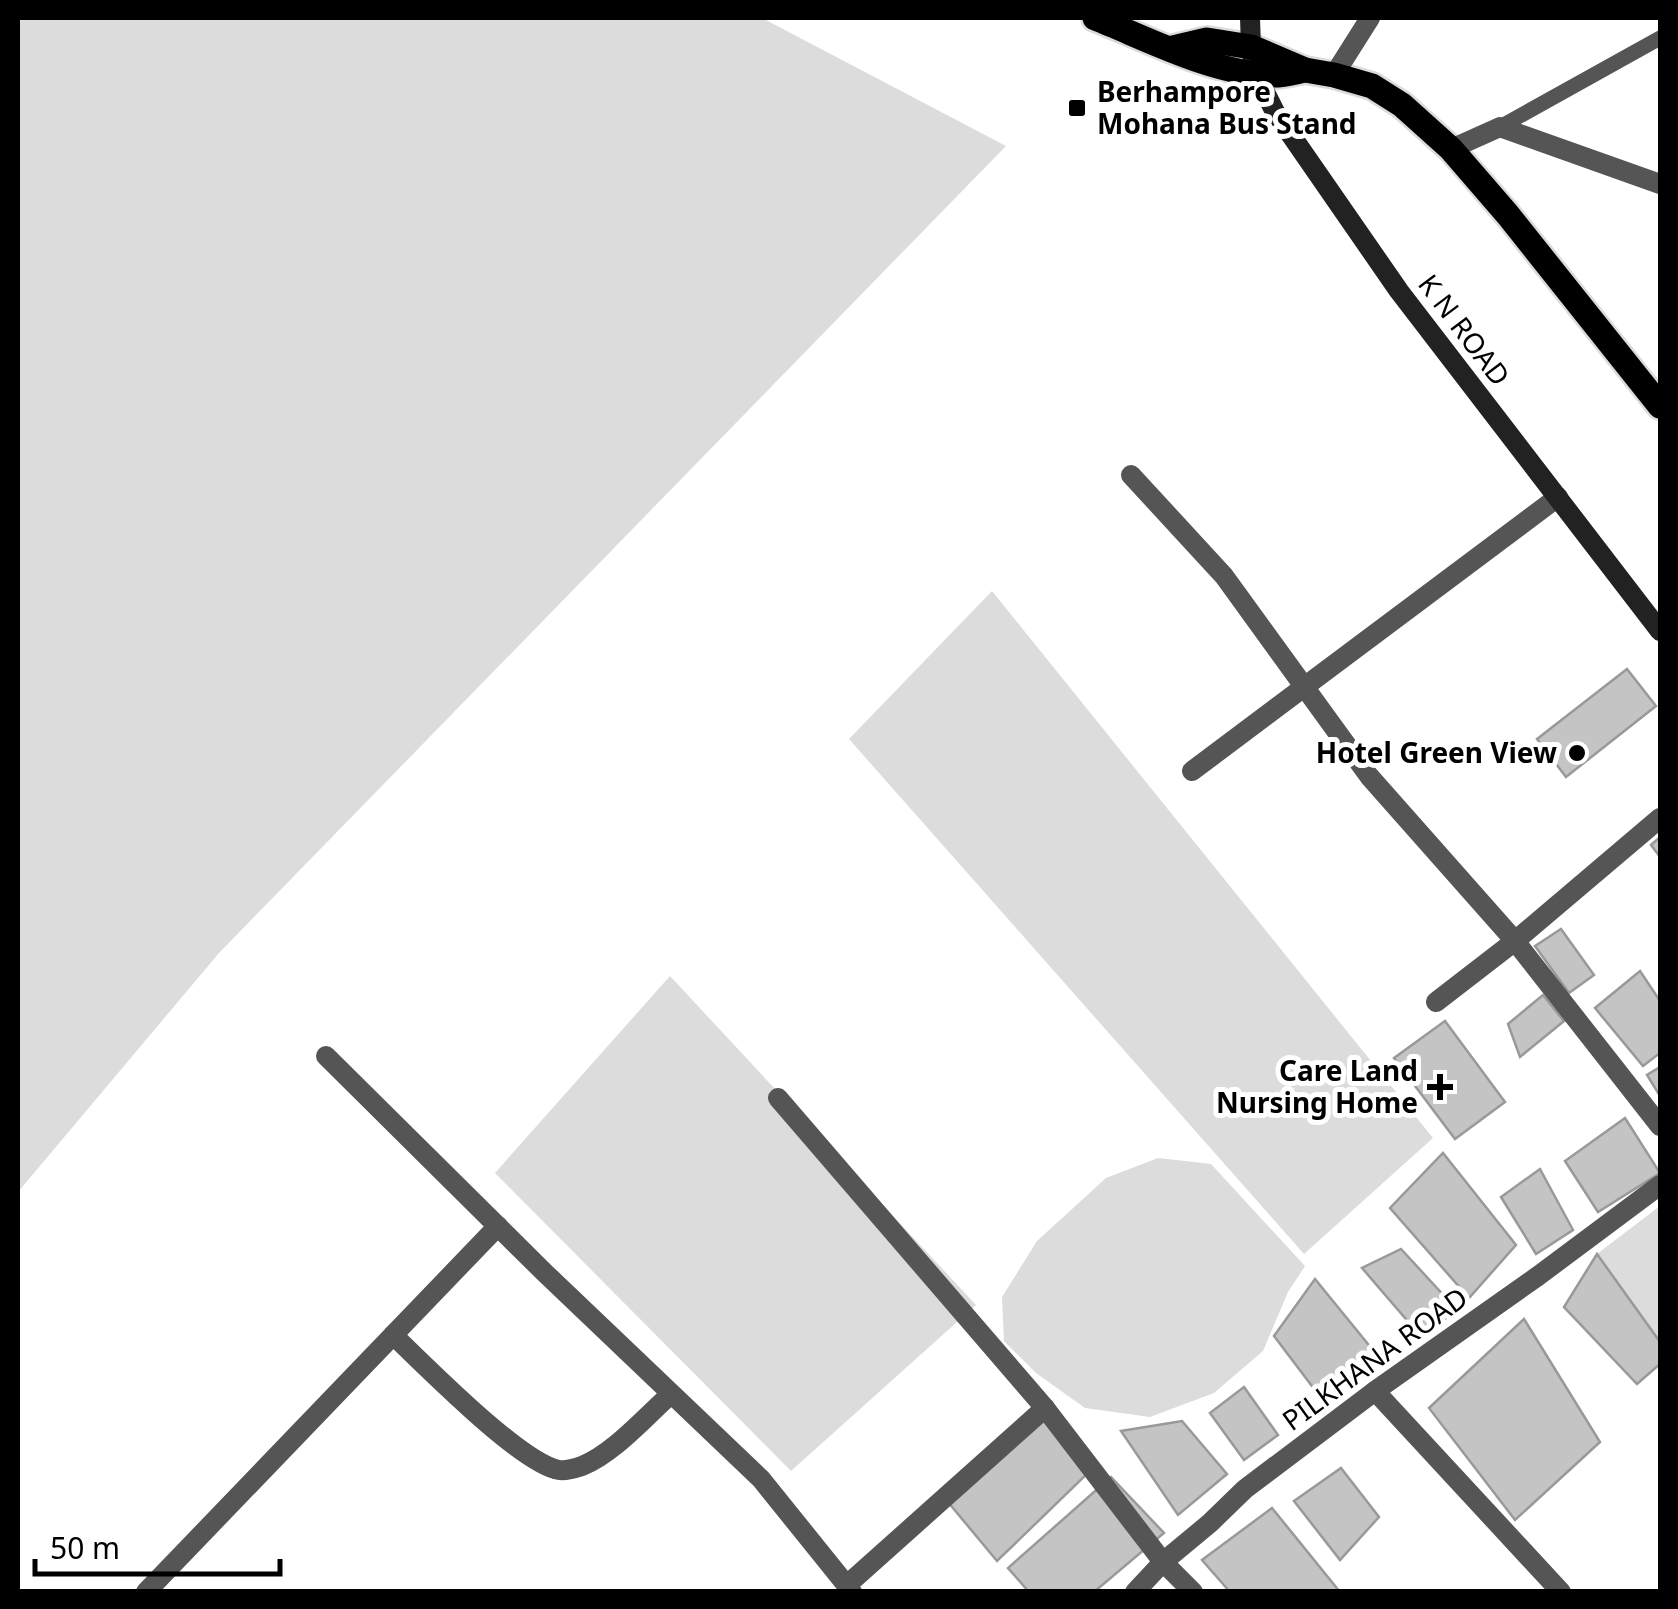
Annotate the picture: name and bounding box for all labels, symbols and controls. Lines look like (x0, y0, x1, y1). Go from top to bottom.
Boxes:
place label: Berhampore Mohana Bus Stand (1097, 72, 1357, 142)
marker: Berhampore Mohana Bus Stand (1066, 97, 1088, 119)
street label: K N ROAD (1410, 266, 1519, 393)
place label: Hotel Green View (1316, 733, 1557, 771)
marker: Hotel Green View (1566, 742, 1588, 764)
place label: Care Land Nursing Home (1216, 1051, 1418, 1121)
marker: Care Land Nursing Home (1427, 1074, 1453, 1100)
street label: PILKHANA ROAD (1274, 1278, 1475, 1438)
scale bar (35, 1514, 280, 1576)
text: 50 m (50, 1527, 120, 1568)

